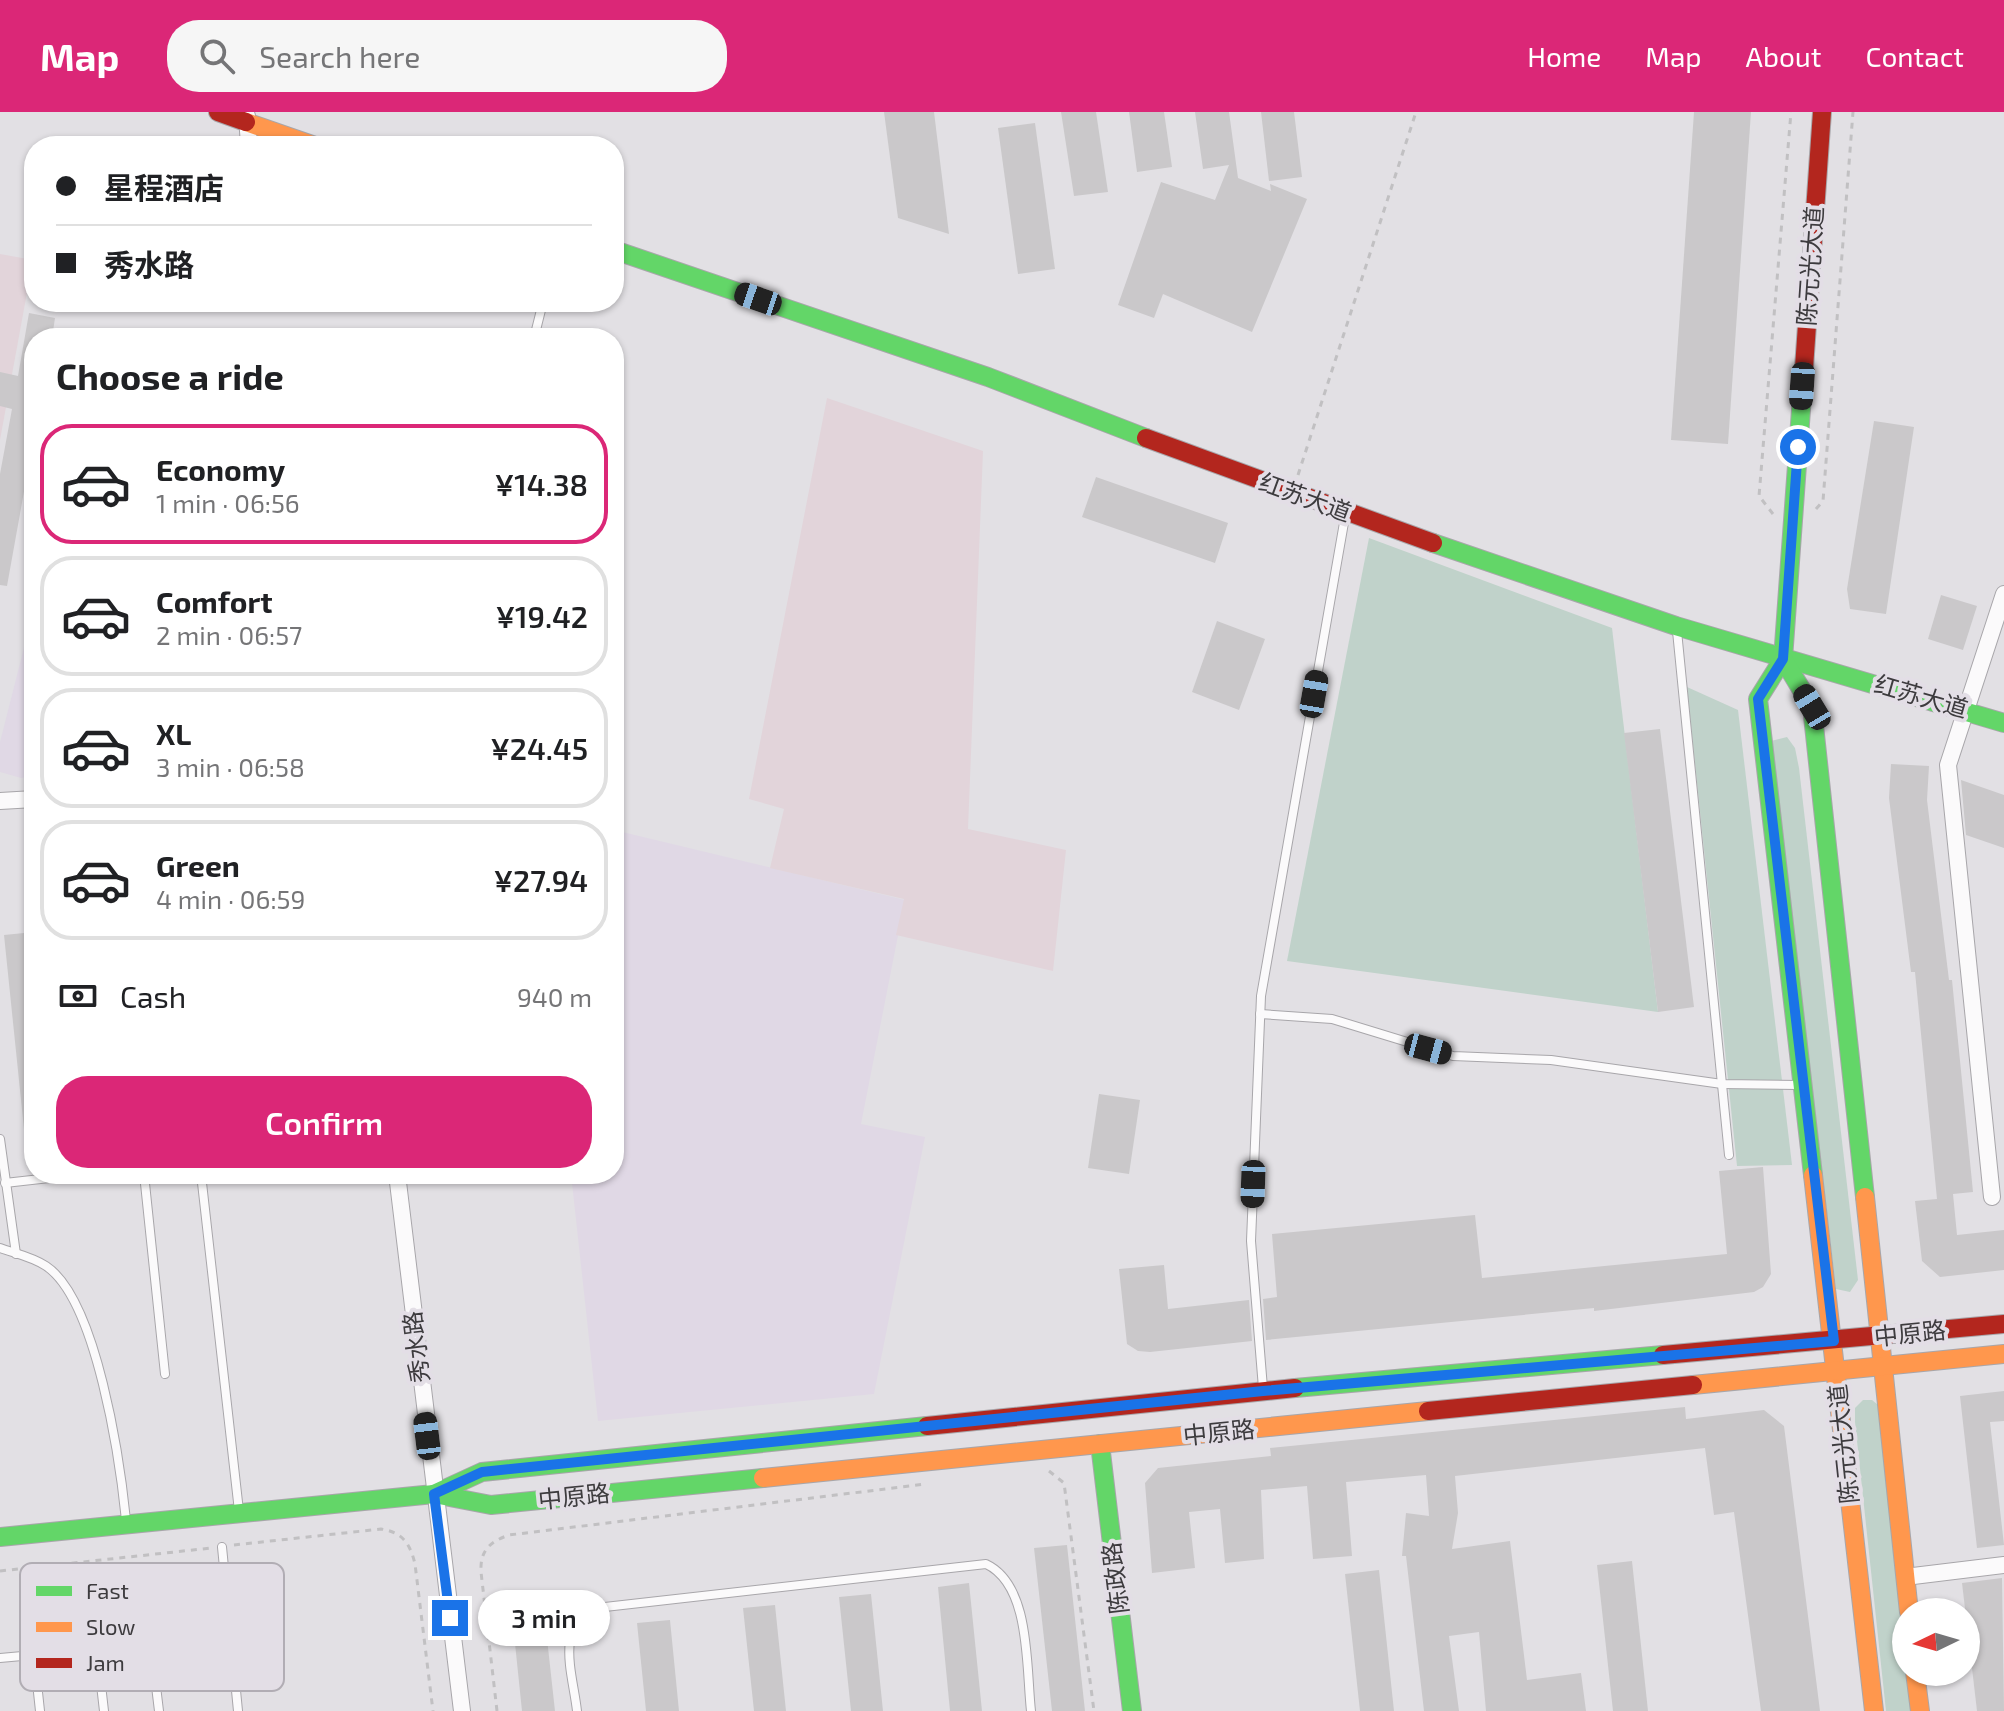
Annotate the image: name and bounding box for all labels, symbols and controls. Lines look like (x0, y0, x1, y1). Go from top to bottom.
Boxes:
search box (167, 20, 727, 92)
text: Map (40, 33, 119, 79)
icon: search (195, 34, 239, 78)
text: Search here (259, 38, 420, 74)
text: Home (1527, 39, 1601, 73)
text: Map (1645, 39, 1702, 73)
text: About (1746, 39, 1821, 73)
text: Contact (1865, 39, 1964, 73)
text: 星程酒店 (104, 169, 224, 205)
street label: 陈元光大道 (1791, 205, 1828, 327)
text: 秀水路 (104, 246, 194, 282)
car (731, 280, 785, 318)
text: Choose a ride (56, 354, 284, 397)
car (1788, 361, 1816, 411)
route start (1780, 429, 1816, 465)
icon: car (60, 448, 132, 520)
text: Economy (156, 451, 285, 487)
text: ¥14.38 (495, 466, 588, 502)
street label: 红苏大道 (1255, 467, 1356, 527)
text: 1 min · 06:56 (156, 487, 300, 518)
icon: car (60, 580, 132, 652)
text: Comfort (156, 583, 273, 619)
text: ¥19.42 (496, 598, 588, 634)
text: 2 min · 06:57 (156, 619, 302, 650)
car (1298, 668, 1330, 720)
street label: 红苏大道 (1871, 668, 1972, 723)
car (1789, 680, 1835, 734)
icon: car (60, 712, 132, 784)
text: XL (156, 715, 191, 751)
text: ¥24.45 (490, 730, 588, 766)
text: 3 min · 06:58 (156, 751, 305, 782)
icon: car (60, 844, 132, 916)
text: Green (156, 847, 240, 883)
text: ¥27.94 (494, 862, 588, 898)
text: 4 min · 06:59 (156, 883, 305, 914)
icon: cash (56, 974, 100, 1018)
text: Cash (120, 978, 186, 1014)
text: 940 m (517, 981, 592, 1012)
car (1402, 1031, 1454, 1067)
button: Confirm (56, 1076, 592, 1168)
car (1240, 1160, 1266, 1208)
street label: 秀水路 (397, 1310, 434, 1385)
street label: 中原路 (1873, 1314, 1947, 1351)
street label: 陈元光大道 (1822, 1383, 1863, 1505)
car (412, 1411, 442, 1461)
street label: 中原路 (1182, 1413, 1256, 1450)
street label: 中原路 (537, 1477, 611, 1514)
street label: 陈政路 (1096, 1541, 1133, 1616)
legend (20, 1563, 284, 1691)
text: Fast (86, 1577, 129, 1603)
callout: 3 min (478, 1590, 610, 1646)
north arrow (1892, 1598, 1980, 1686)
map controls (1892, 1598, 1980, 1686)
route end (432, 1600, 468, 1636)
text: 3 min (511, 1602, 577, 1633)
text: Slow (86, 1613, 135, 1639)
text: Jam (86, 1649, 125, 1675)

